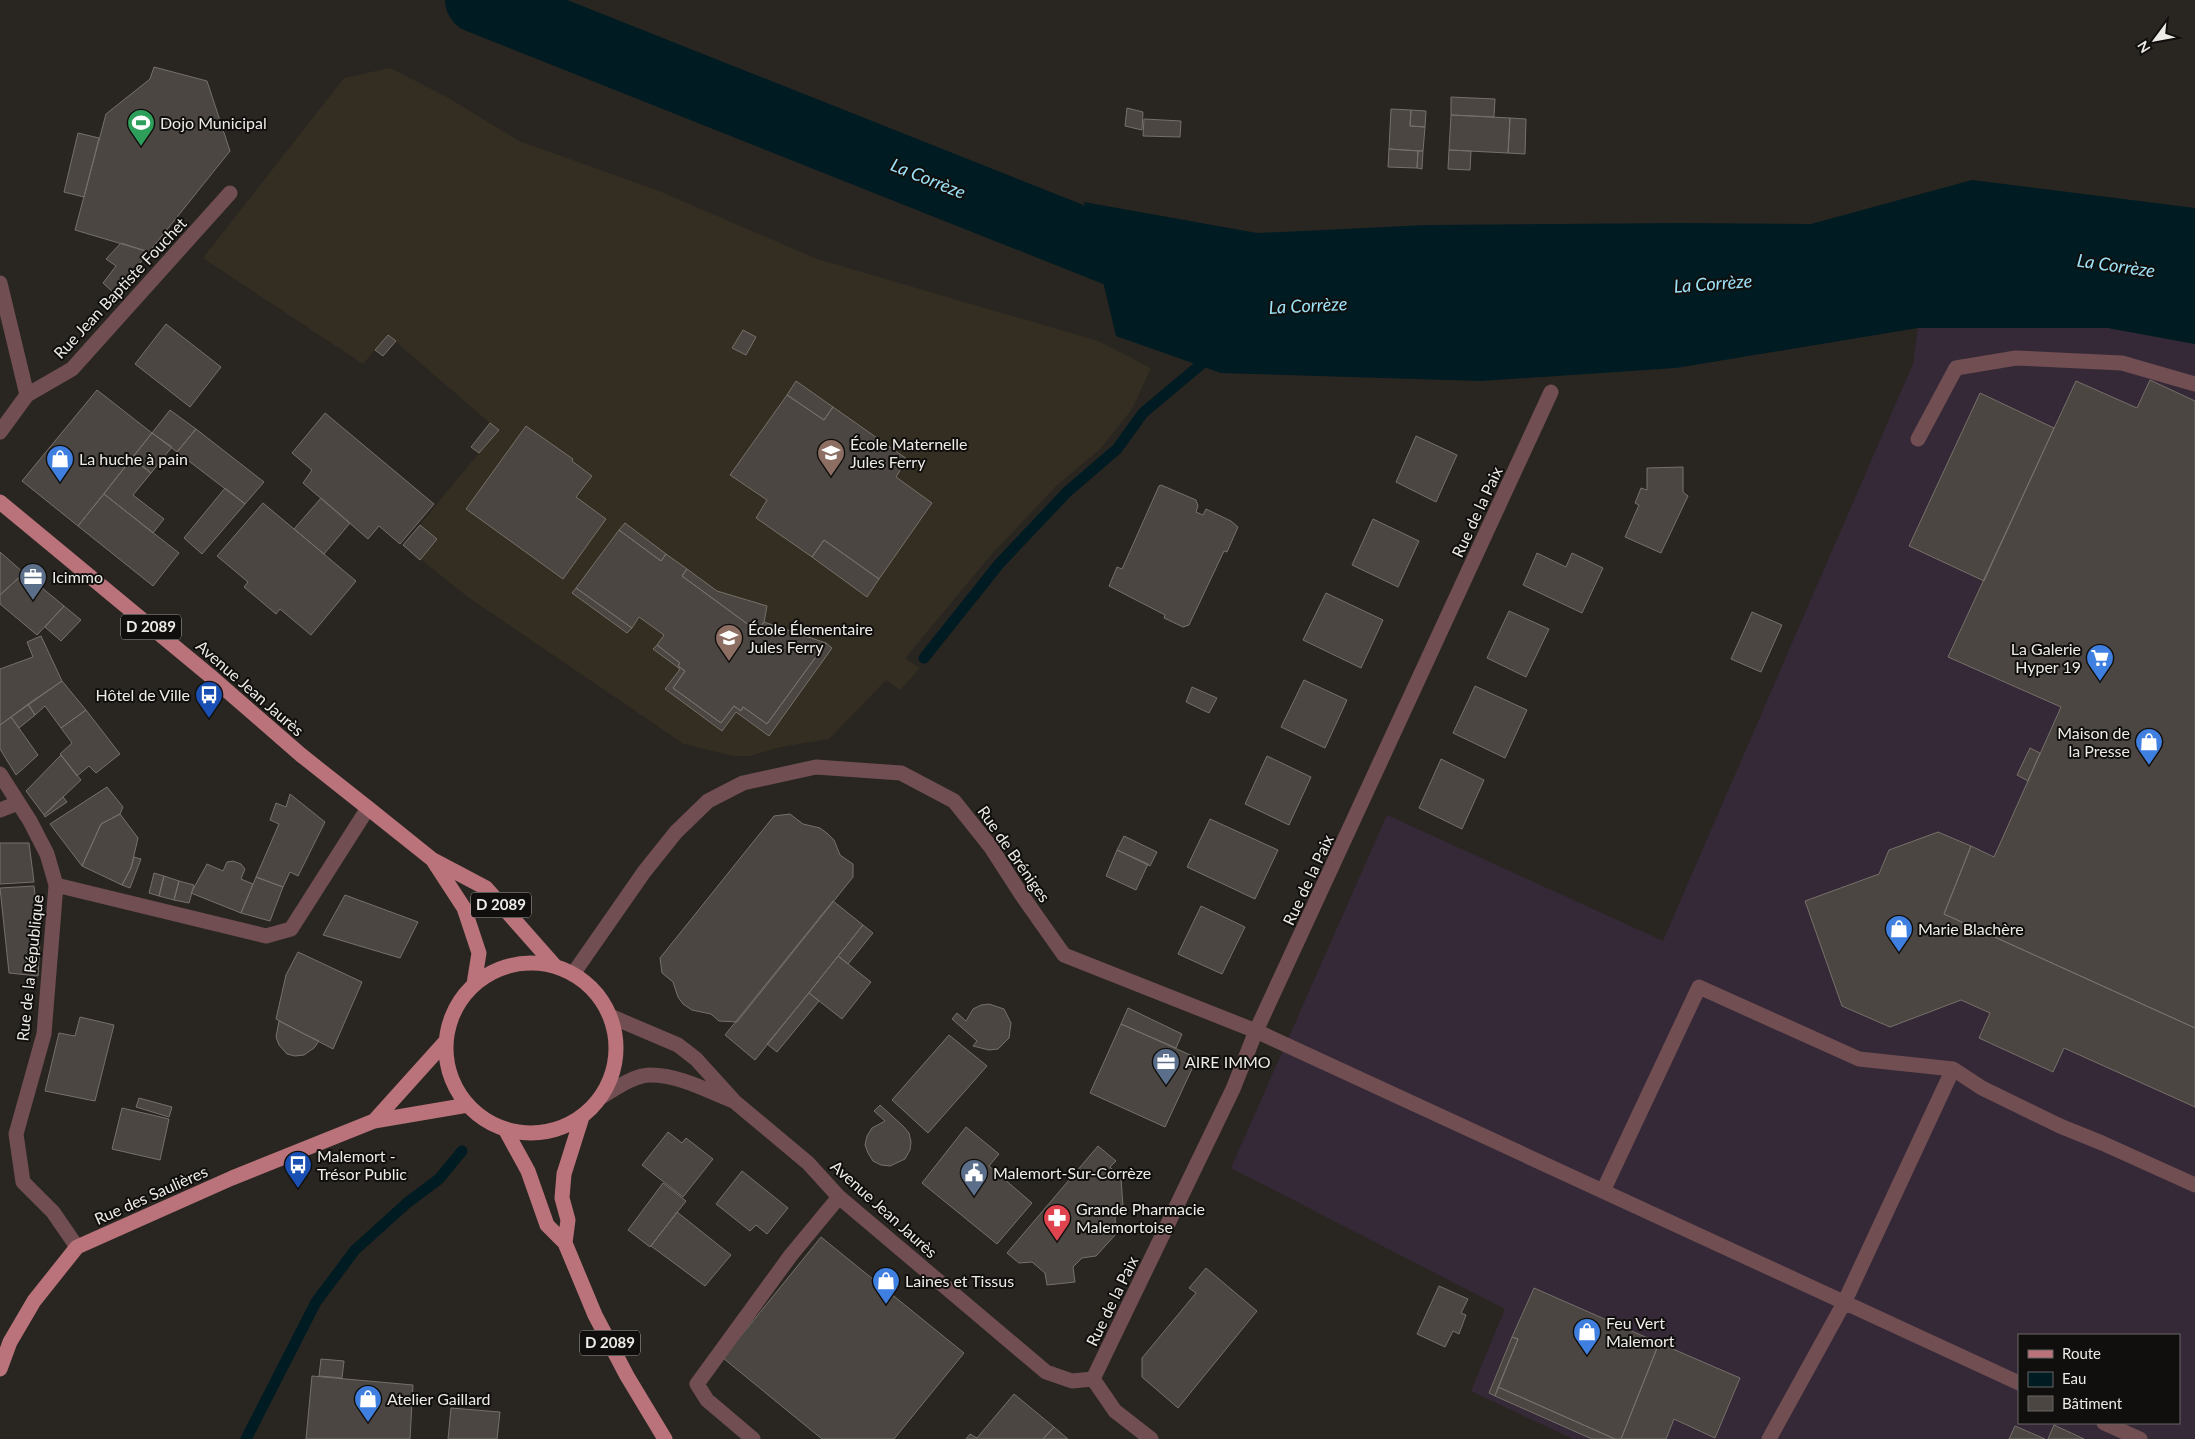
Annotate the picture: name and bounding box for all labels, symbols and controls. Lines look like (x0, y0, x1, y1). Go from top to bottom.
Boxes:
north arrow (2130, 15, 2180, 65)
text: N (2133, 38, 2154, 56)
sports icon: Dojo Municipal (126, 108, 156, 147)
place label: Dojo Municipal (160, 113, 267, 132)
water label: La Corrèze (888, 153, 969, 203)
street label: Rue Jean Baptiste Fouchet (49, 213, 190, 362)
water label: La Corrèze (2076, 249, 2157, 281)
water label: La Corrèze (1673, 269, 1753, 297)
water label: La Corrèze (1268, 292, 1348, 318)
place label: École Maternelle Jules Ferry (850, 434, 968, 471)
school or university icon: École Maternelle Jules Ferry (816, 438, 846, 477)
shop icon: La huche à pain (45, 444, 75, 483)
place label: La huche à pain (79, 449, 188, 468)
street label: Rue de la Paix (1447, 464, 1506, 560)
office icon: Icimmo (18, 562, 48, 601)
place label: Icimmo (52, 567, 103, 586)
road number: D 2089 (121, 614, 181, 640)
place label: École Élementaire Jules Ferry (748, 619, 873, 656)
school or university icon: École Élementaire Jules Ferry (714, 623, 744, 662)
street label: Avenue Jean Jaurès (193, 636, 308, 740)
place label: La Galerie Hyper 19 (2011, 639, 2081, 676)
supermarket icon: La Galerie Hyper 19 (2085, 643, 2115, 682)
bus stop icon: Hôtel de Ville (194, 680, 224, 719)
place label: Hôtel de Ville (95, 685, 190, 704)
place label: Maison de la Presse (2057, 723, 2130, 760)
shop icon: Maison de la Presse (2134, 727, 2164, 766)
street label: Rue de Bréniges (974, 802, 1055, 906)
street label: Rue de la Paix (1278, 832, 1337, 928)
road number: D 2089 (471, 892, 531, 918)
street label: Rue de la République (12, 894, 47, 1042)
shop icon: Marie Blachère (1884, 914, 1914, 953)
place label: Marie Blachère (1918, 919, 2024, 938)
office icon: AIRE IMMO (1151, 1047, 1181, 1086)
place label: AIRE IMMO (1185, 1052, 1271, 1071)
place label: Malemort - Trésor Public (317, 1146, 407, 1183)
bus stop icon: Malemort - Trésor Public (283, 1150, 313, 1189)
street label: Avenue Jean Jaurès (827, 1156, 941, 1261)
public building icon: Malemort-Sur-Corrèze (959, 1158, 989, 1197)
street label: Rue des Saulières (91, 1161, 210, 1228)
place label: Malemort-Sur-Corrèze (993, 1163, 1151, 1182)
place label: Grande Pharmacie Malemortoise (1076, 1199, 1205, 1236)
pharmacy icon: Grande Pharmacie Malemortoise (1042, 1203, 1072, 1242)
street label: Rue de la Paix (1082, 1253, 1141, 1349)
shop icon: Laines et Tissus (871, 1266, 901, 1305)
place label: Laines et Tissus (905, 1271, 1014, 1290)
place label: Feu Vert Malemort (1606, 1313, 1675, 1350)
shop icon: Feu Vert Malemort (1572, 1317, 1602, 1356)
road number: D 2089 (580, 1330, 640, 1356)
legend (2018, 1334, 2180, 1424)
text: Route (2062, 1344, 2101, 1362)
text: Eau (2062, 1369, 2086, 1387)
shop icon: Atelier Gaillard (353, 1384, 383, 1423)
place label: Atelier Gaillard (387, 1389, 491, 1408)
text: Bâtiment (2062, 1394, 2123, 1412)

